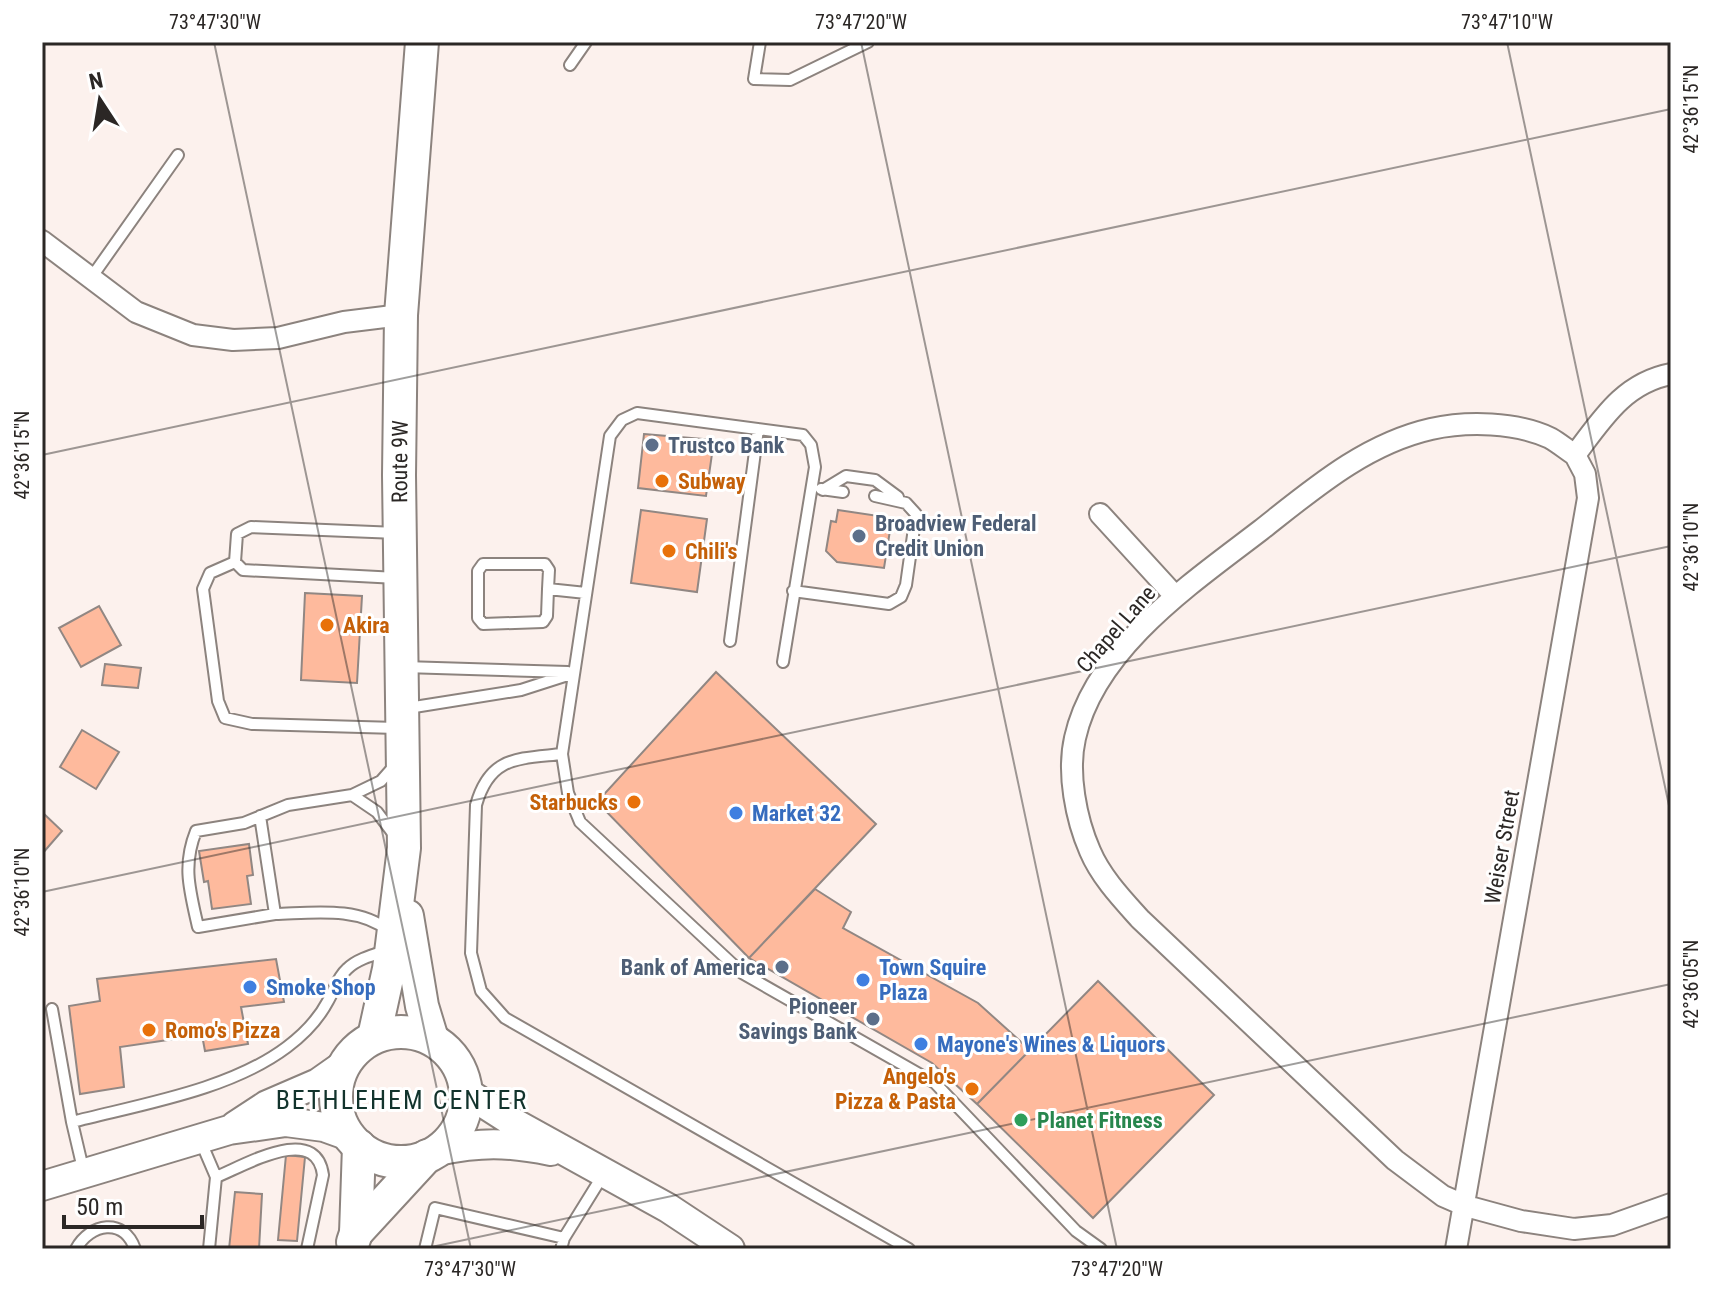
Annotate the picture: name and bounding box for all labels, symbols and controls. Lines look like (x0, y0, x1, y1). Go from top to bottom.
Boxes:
text: 73°47'30"W (169, 10, 261, 34)
text: 73°47'20"W (815, 10, 907, 34)
text: 73°47'10"W (1461, 10, 1553, 34)
north arrow (60, 60, 140, 140)
text: 42°36'15"N (1679, 64, 1703, 154)
text: N (87, 67, 105, 95)
text: 42°36'15"N (10, 410, 34, 500)
street label: Route 9W (386, 420, 412, 503)
place label: Trustco Bank (668, 433, 785, 458)
marker: Trustco Bank (643, 436, 661, 454)
place label: Subway (678, 469, 746, 494)
marker: Subway (653, 472, 671, 490)
text: 42°36'10"N (1679, 502, 1703, 592)
place label: Broadview Federal Credit Union (875, 511, 1036, 561)
marker: Broadview Federal Credit Union (850, 527, 868, 545)
place label: Chili's (685, 539, 738, 564)
marker: Chili's (660, 542, 678, 560)
street label: Chapel Lane (1072, 580, 1160, 678)
place label: Akira (343, 613, 390, 638)
marker: Akira (318, 616, 336, 634)
street label: Weiser Street (1480, 788, 1524, 906)
place label: Starbucks (529, 790, 618, 815)
marker: Starbucks (625, 793, 643, 811)
place label: Market 32 (752, 801, 841, 826)
marker: Market 32 (727, 804, 745, 822)
text: 42°36'10"N (10, 847, 34, 937)
text: 42°36'05"N (1679, 939, 1703, 1029)
place label: Bank of America (621, 955, 766, 980)
place label: Town Squire Plaza (879, 955, 986, 1005)
marker: Bank of America (773, 958, 791, 976)
marker: Town Squire Plaza (854, 971, 872, 989)
place label: Smoke Shop (266, 975, 376, 1000)
marker: Smoke Shop (241, 978, 259, 996)
place label: Pioneer Savings Bank (738, 994, 857, 1044)
marker: Pioneer Savings Bank (864, 1010, 882, 1028)
place label: Romo's Pizza (165, 1018, 280, 1043)
marker: Romo's Pizza (140, 1021, 158, 1039)
place label: Mayone's Wines & Liquors (937, 1032, 1166, 1057)
marker: Mayone's Wines & Liquors (912, 1035, 930, 1053)
place label: Angelo's Pizza & Pasta (835, 1064, 956, 1114)
marker: Angelo's Pizza & Pasta (963, 1080, 981, 1098)
district label: BETHLEHEM CENTER (276, 1085, 528, 1115)
place label: Planet Fitness (1037, 1108, 1163, 1133)
marker: Planet Fitness (1012, 1111, 1030, 1129)
scale bar (64, 1179, 202, 1229)
text: 50 m (76, 1193, 123, 1221)
text: 73°47'30"W (424, 1257, 516, 1281)
text: 73°47'20"W (1071, 1257, 1163, 1281)

